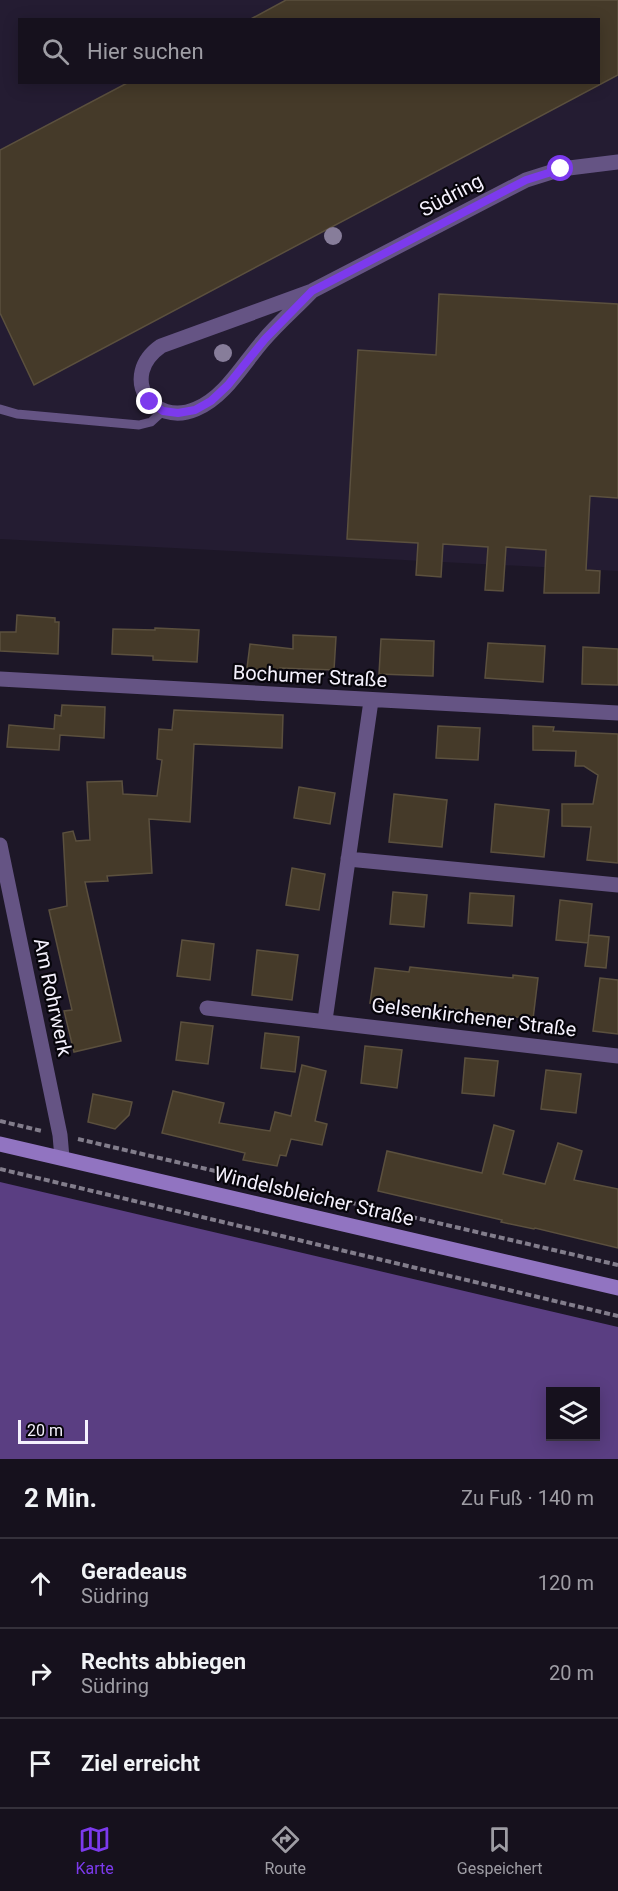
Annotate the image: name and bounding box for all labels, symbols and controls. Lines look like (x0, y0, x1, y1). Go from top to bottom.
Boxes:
search box (18, 18, 600, 84)
icon: search (39, 35, 72, 68)
text: Hier suchen (87, 39, 204, 64)
route start (547, 155, 573, 181)
street label: Südring (415, 168, 487, 222)
route end (136, 388, 162, 414)
street label: Bochumer Straße (232, 660, 388, 692)
street label: Am Rohrwerk (29, 936, 77, 1059)
street label: Gelsenkirchener Straße (370, 993, 578, 1041)
street label: Windelsbleicher Straße (212, 1161, 416, 1231)
map controls (546, 1387, 600, 1441)
button: layers (546, 1387, 600, 1441)
scale bar (18, 1417, 88, 1444)
text: 20 m (27, 1421, 63, 1440)
text: 2 Min. (24, 1483, 97, 1513)
text: Zu Fuß · 140 m (461, 1486, 594, 1510)
text: Geradeaus (81, 1559, 187, 1584)
icon: ahead (24, 1567, 57, 1600)
text: 120 m (538, 1571, 594, 1595)
text: Südring (81, 1584, 149, 1608)
text: Rechts abbiegen (81, 1649, 246, 1674)
icon: right (24, 1657, 57, 1690)
text: 20 m (549, 1661, 594, 1685)
text: Südring (81, 1674, 149, 1698)
icon: arrive (24, 1747, 57, 1780)
text: Ziel erreicht (81, 1751, 200, 1776)
tab: Karte (75, 1823, 114, 1878)
tab: Route (265, 1823, 306, 1878)
tab: Gespeichert (457, 1823, 543, 1878)

